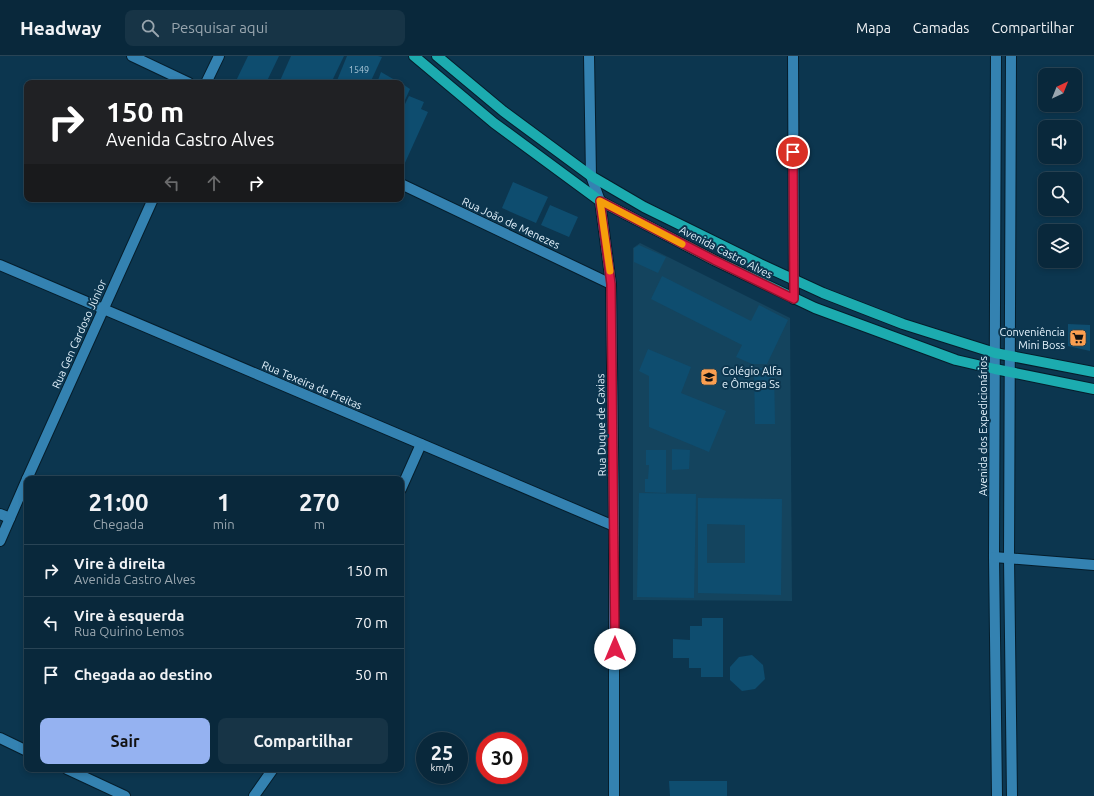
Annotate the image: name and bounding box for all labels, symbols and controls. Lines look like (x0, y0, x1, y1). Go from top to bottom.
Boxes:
search box (125, 10, 405, 46)
text: Headway (20, 17, 101, 39)
icon: search (139, 17, 161, 39)
text: Pesquisar aqui (171, 19, 268, 36)
text: Mapa (856, 20, 891, 36)
text: Camadas (913, 20, 969, 36)
text: Compartilhar (991, 20, 1074, 36)
house number: 1549 (349, 65, 369, 75)
north arrow (1038, 68, 1082, 112)
map controls (1038, 68, 1082, 268)
icon: right (40, 96, 92, 148)
text: 150 m (106, 96, 184, 127)
button: sound (1038, 120, 1082, 164)
text: Avenida Castro Alves (106, 129, 274, 149)
pin (776, 135, 810, 169)
icon: arrive (782, 141, 804, 163)
icon: left (161, 172, 183, 194)
icon: ahead (203, 172, 225, 194)
icon: right (245, 172, 267, 194)
button: search (1038, 172, 1082, 216)
street label: Rua João de Menezes (460, 195, 562, 251)
street label: Avenida Castro Alves (677, 223, 775, 281)
button: layers (1038, 224, 1082, 268)
street label: Rua Gen Cardoso Júnior (50, 277, 109, 390)
place label: Conveniência Mini Boss (999, 326, 1065, 351)
supermarket icon: Conveniência Mini Boss (1068, 328, 1088, 348)
street label: Avenida dos Expedicionários (977, 356, 989, 496)
street label: Rua Texeira de Freitas (260, 358, 364, 412)
place label: Colégio Alfa e Ômega Ss (722, 365, 782, 390)
school or university icon: Colégio Alfa e Ômega Ss (699, 367, 719, 387)
street label: Rua Duque de Caxias (594, 373, 608, 476)
text: 21:00 (88, 489, 148, 516)
text: 1 (217, 489, 230, 516)
text: 270 (299, 489, 340, 516)
text: Chegada (93, 517, 144, 531)
text: min (213, 517, 235, 531)
text: m (314, 517, 325, 531)
text: Vire à direita (74, 555, 166, 572)
icon: right (40, 560, 62, 582)
text: 150 m (346, 562, 388, 579)
text: Avenida Castro Alves (74, 572, 196, 586)
text: Vire à esquerda (74, 607, 184, 624)
icon: left (40, 612, 62, 634)
text: 70 m (355, 614, 388, 631)
text: Rua Quirino Lemos (74, 624, 184, 638)
position arrow (594, 628, 636, 670)
icon: arrive (40, 664, 62, 686)
text: Chegada ao destino (74, 666, 213, 683)
text: 50 m (355, 666, 388, 683)
button: Sair (40, 718, 210, 764)
button: Compartilhar (218, 718, 388, 764)
speed limit sign: 30 (476, 732, 528, 784)
text: 25 (431, 741, 453, 764)
text: km/h (430, 762, 454, 773)

